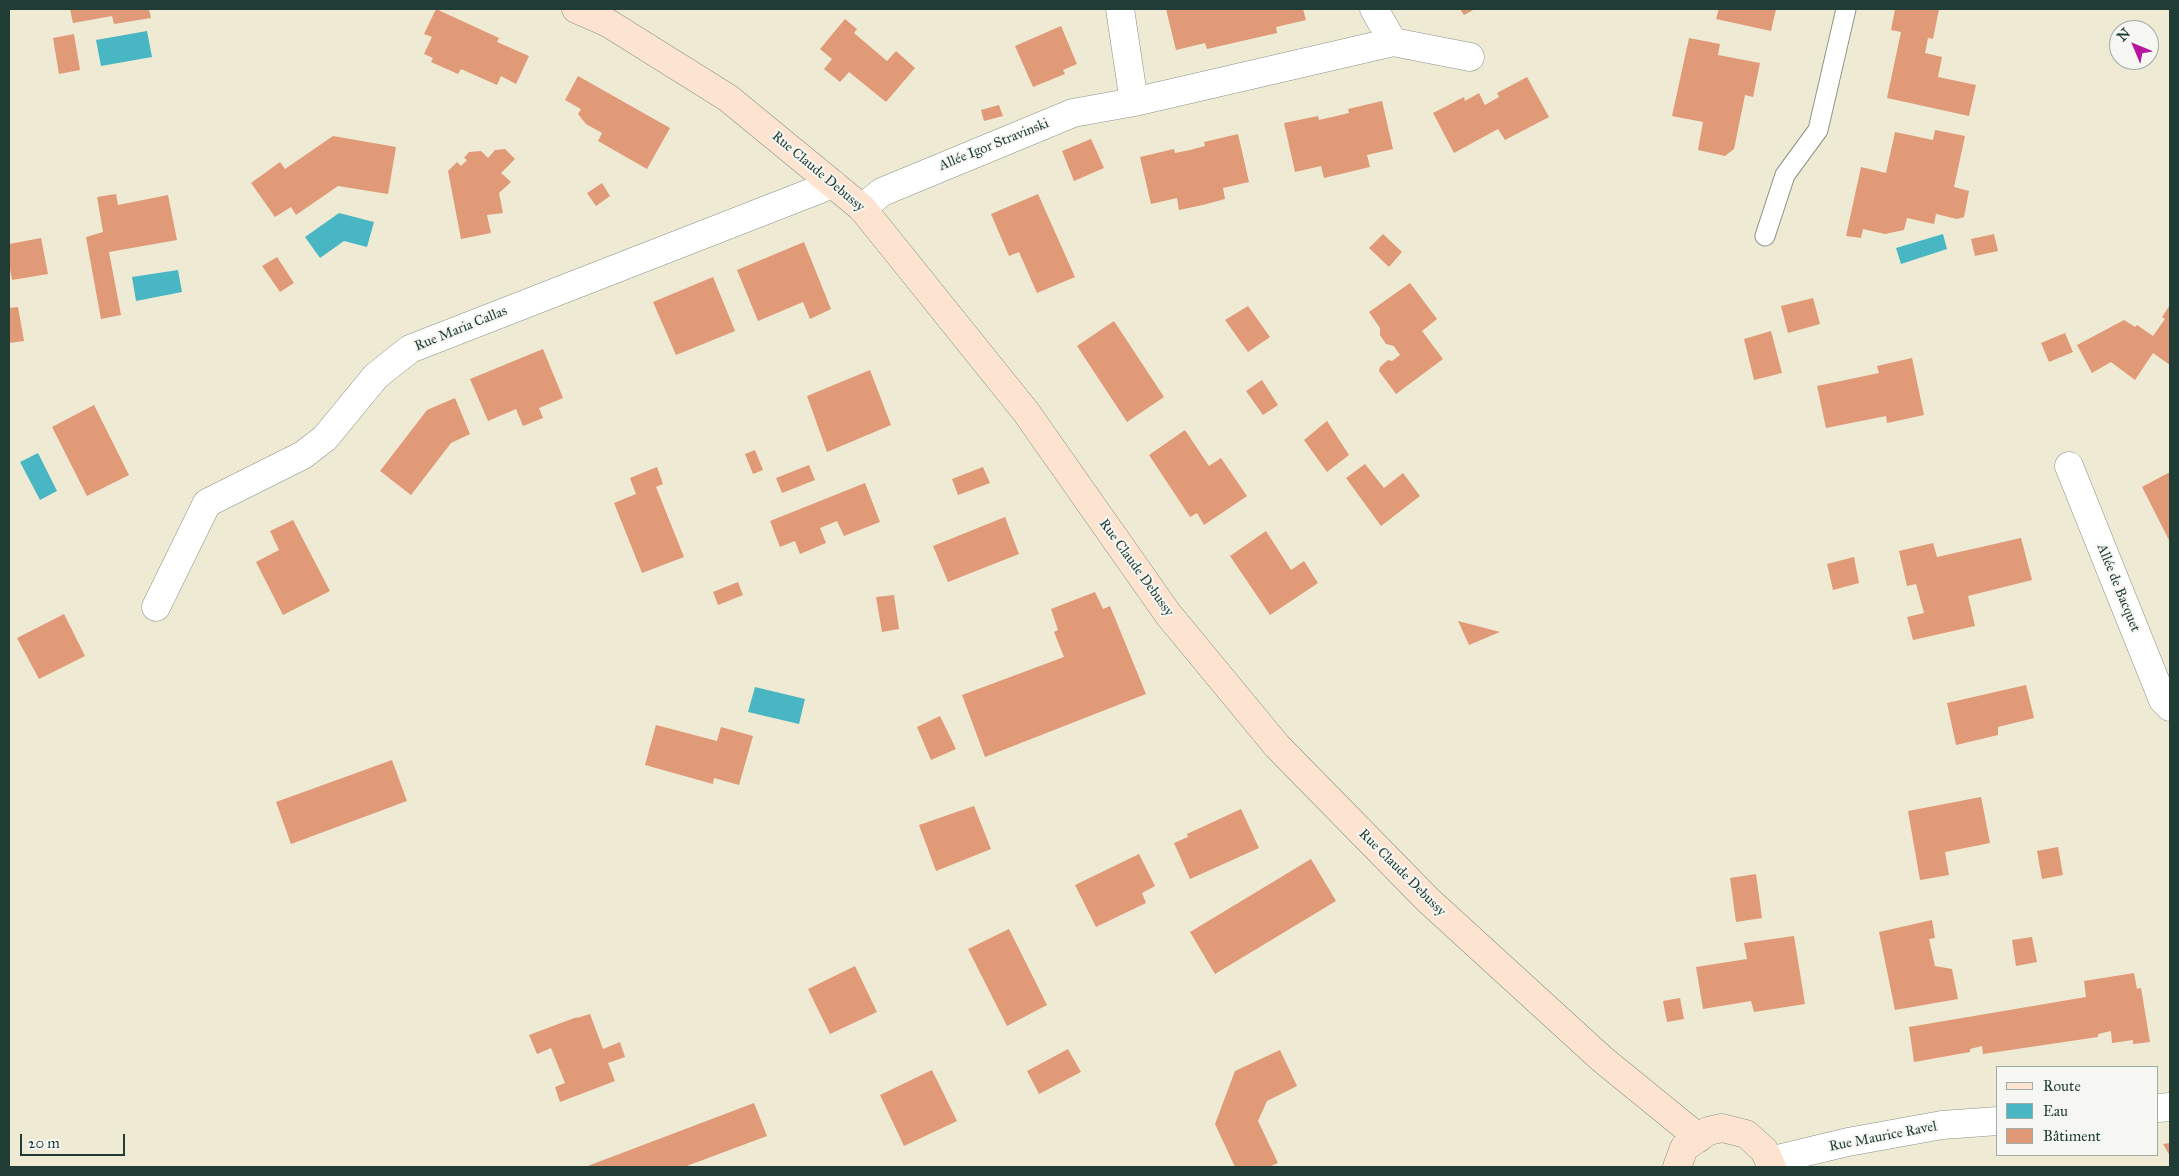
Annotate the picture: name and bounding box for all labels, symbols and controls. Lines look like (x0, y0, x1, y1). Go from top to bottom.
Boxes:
north arrow (2109, 20, 2159, 70)
text: N (2114, 25, 2134, 45)
street label: Allée Igor Stravinski (937, 115, 1051, 175)
street label: Rue Claude Debussy (768, 128, 868, 216)
street label: Rue Maria Callas (412, 303, 510, 355)
street label: Rue Claude Debussy (1095, 516, 1177, 620)
street label: Allée de Bacquet (2093, 541, 2143, 635)
street label: Rue Claude Debussy (1355, 826, 1449, 920)
legend (1996, 1066, 2159, 1156)
text: Route (2043, 1077, 2081, 1095)
text: Eau (2043, 1102, 2068, 1120)
street label: Rue Maurice Ravel (1828, 1118, 1938, 1156)
scale bar (22, 1124, 128, 1156)
text: Bâtiment (2043, 1127, 2101, 1145)
text: 20 m (28, 1134, 60, 1152)

